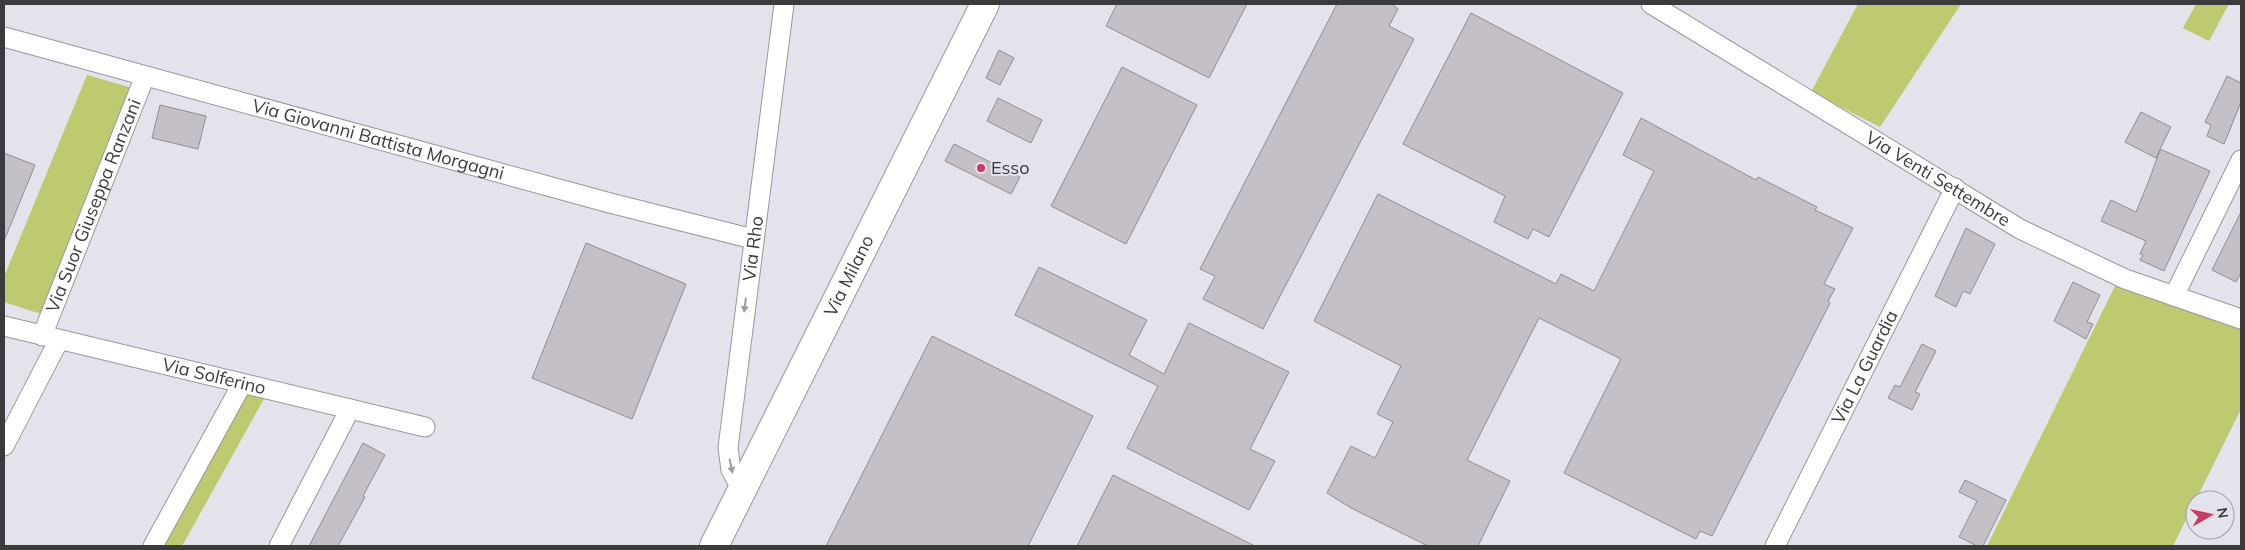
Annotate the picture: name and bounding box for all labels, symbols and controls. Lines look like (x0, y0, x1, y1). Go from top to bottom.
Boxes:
street label: Via Giovanni Battista Morgagni (250, 94, 507, 185)
street label: Via Suor Giuseppa Ranzani (40, 95, 146, 316)
street label: Via Venti Settembre (1861, 126, 2015, 231)
place label: Esso (991, 156, 1030, 179)
marker: Esso (975, 162, 987, 174)
street label: Via Rho (737, 215, 768, 283)
street label: Via Milano (819, 231, 879, 320)
one-way arrow (741, 297, 749, 313)
street label: Via La Guardia (1826, 306, 1903, 428)
street label: Via Solferino (160, 352, 268, 399)
one-way arrow (727, 458, 735, 473)
north arrow (2185, 490, 2235, 540)
text: N (2213, 506, 2233, 520)

